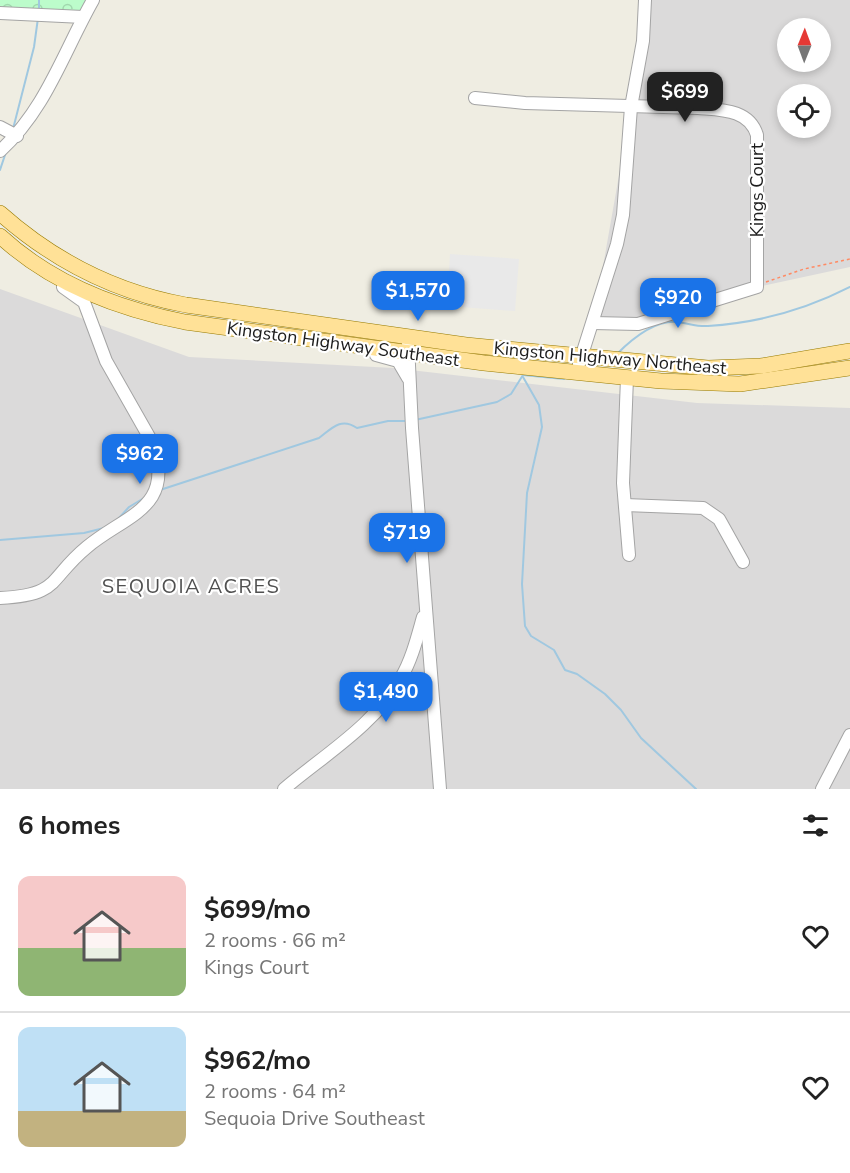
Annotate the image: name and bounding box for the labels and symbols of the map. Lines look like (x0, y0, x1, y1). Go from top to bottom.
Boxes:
north arrow (777, 18, 831, 72)
pin: $699 (649, 72, 721, 123)
street label: Kings Court (745, 142, 769, 237)
pin: $1,570 (369, 271, 467, 322)
pin: $920 (642, 278, 714, 329)
street label: Kingston Highway Southeast (225, 316, 461, 372)
street label: Kingston Highway Northeast (493, 336, 728, 380)
pin: $962 (104, 434, 176, 485)
pin: $719 (371, 513, 443, 564)
district label: SEQUOIA ACRES (102, 573, 280, 600)
pin: $1,490 (337, 672, 435, 723)

